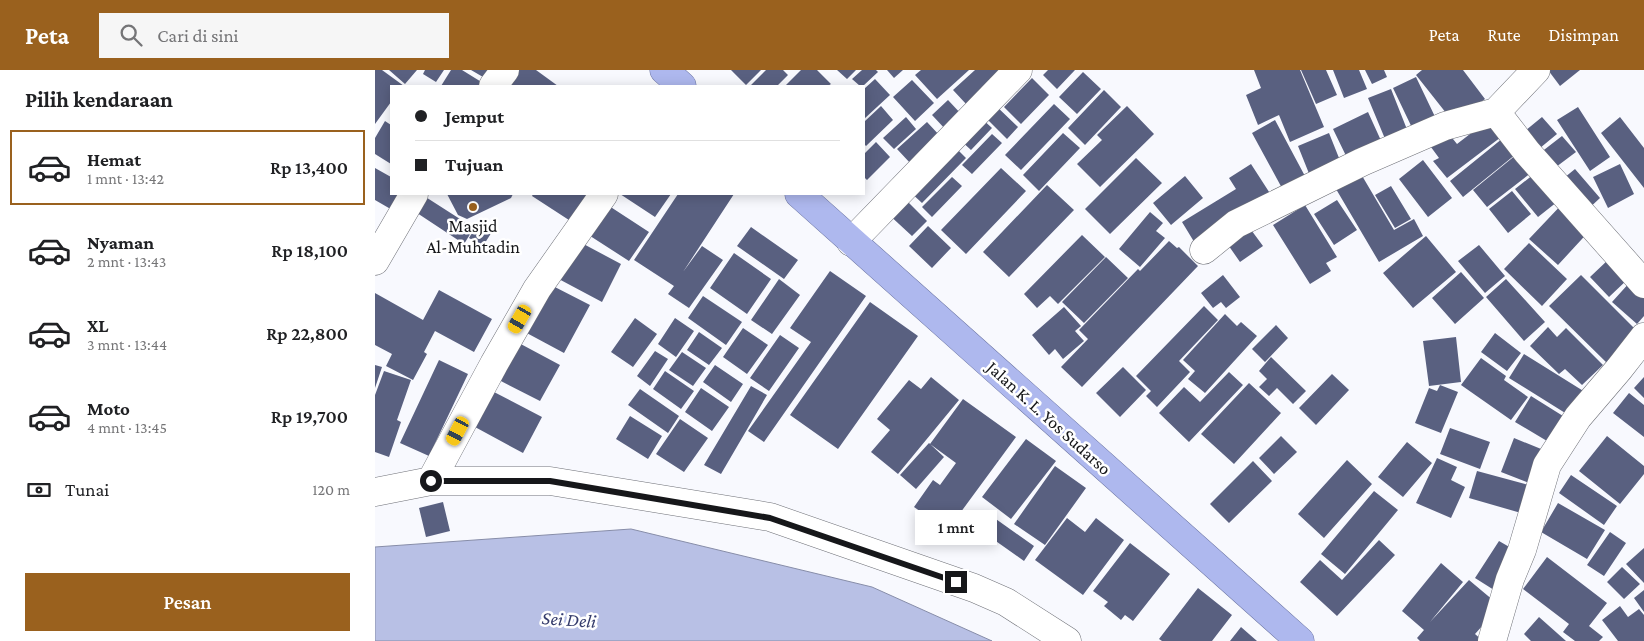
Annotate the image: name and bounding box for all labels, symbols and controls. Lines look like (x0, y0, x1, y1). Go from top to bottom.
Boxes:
search box (99, 13, 449, 58)
icon: search (117, 21, 145, 49)
text: Peta (25, 22, 69, 49)
text: Cari di sini (157, 25, 239, 46)
text: Peta (1429, 25, 1460, 45)
text: Rute (1488, 25, 1521, 45)
text: Disimpan (1549, 25, 1619, 45)
text: Pilih kendaraan (25, 87, 173, 112)
text: Jemput (445, 106, 504, 127)
icon: car (27, 145, 72, 190)
text: Hemat (87, 149, 141, 170)
text: Tujuan (445, 154, 503, 175)
text: Rp 13,400 (270, 157, 348, 178)
text: 1 mnt · 13:42 (87, 170, 164, 187)
marker: Masjid Al-Muhtadin (467, 201, 479, 213)
place label: Masjid Al-Muhtadin (426, 216, 520, 257)
icon: car (27, 228, 72, 273)
text: Nyaman (87, 232, 154, 253)
text: Rp 18,100 (271, 240, 348, 261)
text: 2 mnt · 13:43 (87, 253, 166, 270)
car (506, 302, 533, 336)
icon: car (27, 311, 72, 356)
text: XL (87, 315, 109, 336)
text: Rp 22,800 (266, 323, 348, 344)
text: 3 mnt · 13:44 (87, 336, 167, 353)
street label: Jalan K. L. Yos Sudarso (981, 356, 1115, 479)
icon: car (27, 394, 72, 439)
text: Moto (87, 398, 130, 419)
text: Rp 19,700 (271, 406, 348, 427)
car (444, 414, 471, 448)
text: 4 mnt · 13:45 (87, 419, 167, 436)
route start (420, 470, 442, 492)
icon: cash (25, 476, 53, 504)
text: Tunai (65, 479, 109, 500)
text: 120 m (312, 481, 350, 498)
callout: 1 mnt (915, 510, 997, 544)
text: 1 mnt (938, 519, 974, 536)
route end (945, 571, 967, 593)
button: Pesan (25, 573, 350, 631)
water label: Sei Deli (541, 607, 598, 632)

